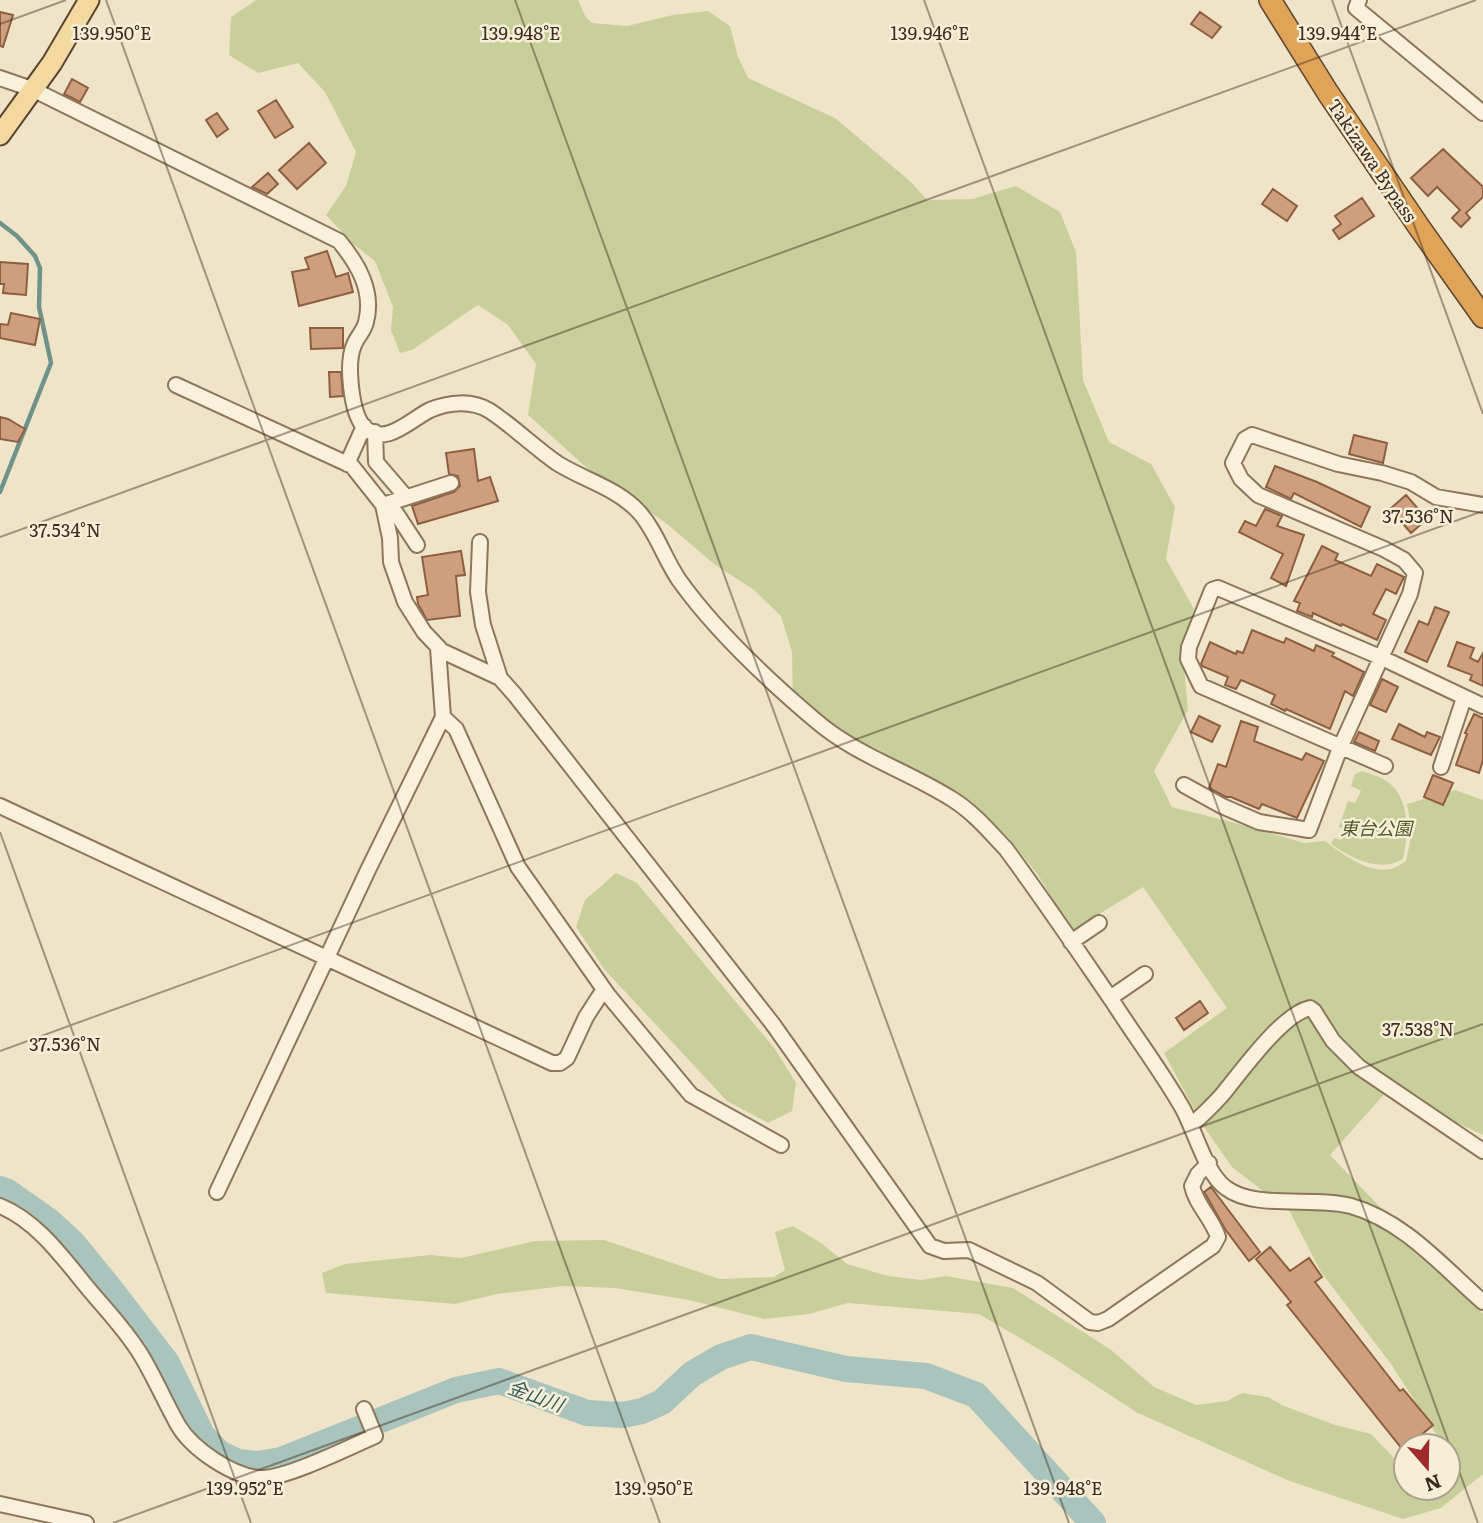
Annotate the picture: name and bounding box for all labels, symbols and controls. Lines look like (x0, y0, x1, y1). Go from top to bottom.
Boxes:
text: 139.950°E (73, 19, 151, 46)
text: 139.948°E (481, 19, 561, 46)
text: 139.946°E (891, 19, 969, 46)
text: 139.944°E (1299, 19, 1377, 46)
street label: Takizawa Bypass (1322, 93, 1424, 227)
text: 37.536°N (1382, 502, 1454, 529)
text: 37.534°N (29, 516, 101, 543)
park label: 東台公園 (1340, 814, 1415, 841)
text: 37.538°N (1382, 1015, 1454, 1042)
text: 37.536°N (29, 1030, 101, 1057)
water label: 金山川 (504, 1372, 569, 1419)
north arrow (1392, 1432, 1462, 1502)
text: N (1421, 1468, 1445, 1500)
text: 139.952°E (206, 1474, 284, 1501)
text: 139.950°E (615, 1474, 693, 1501)
text: 139.948°E (1023, 1474, 1103, 1501)

